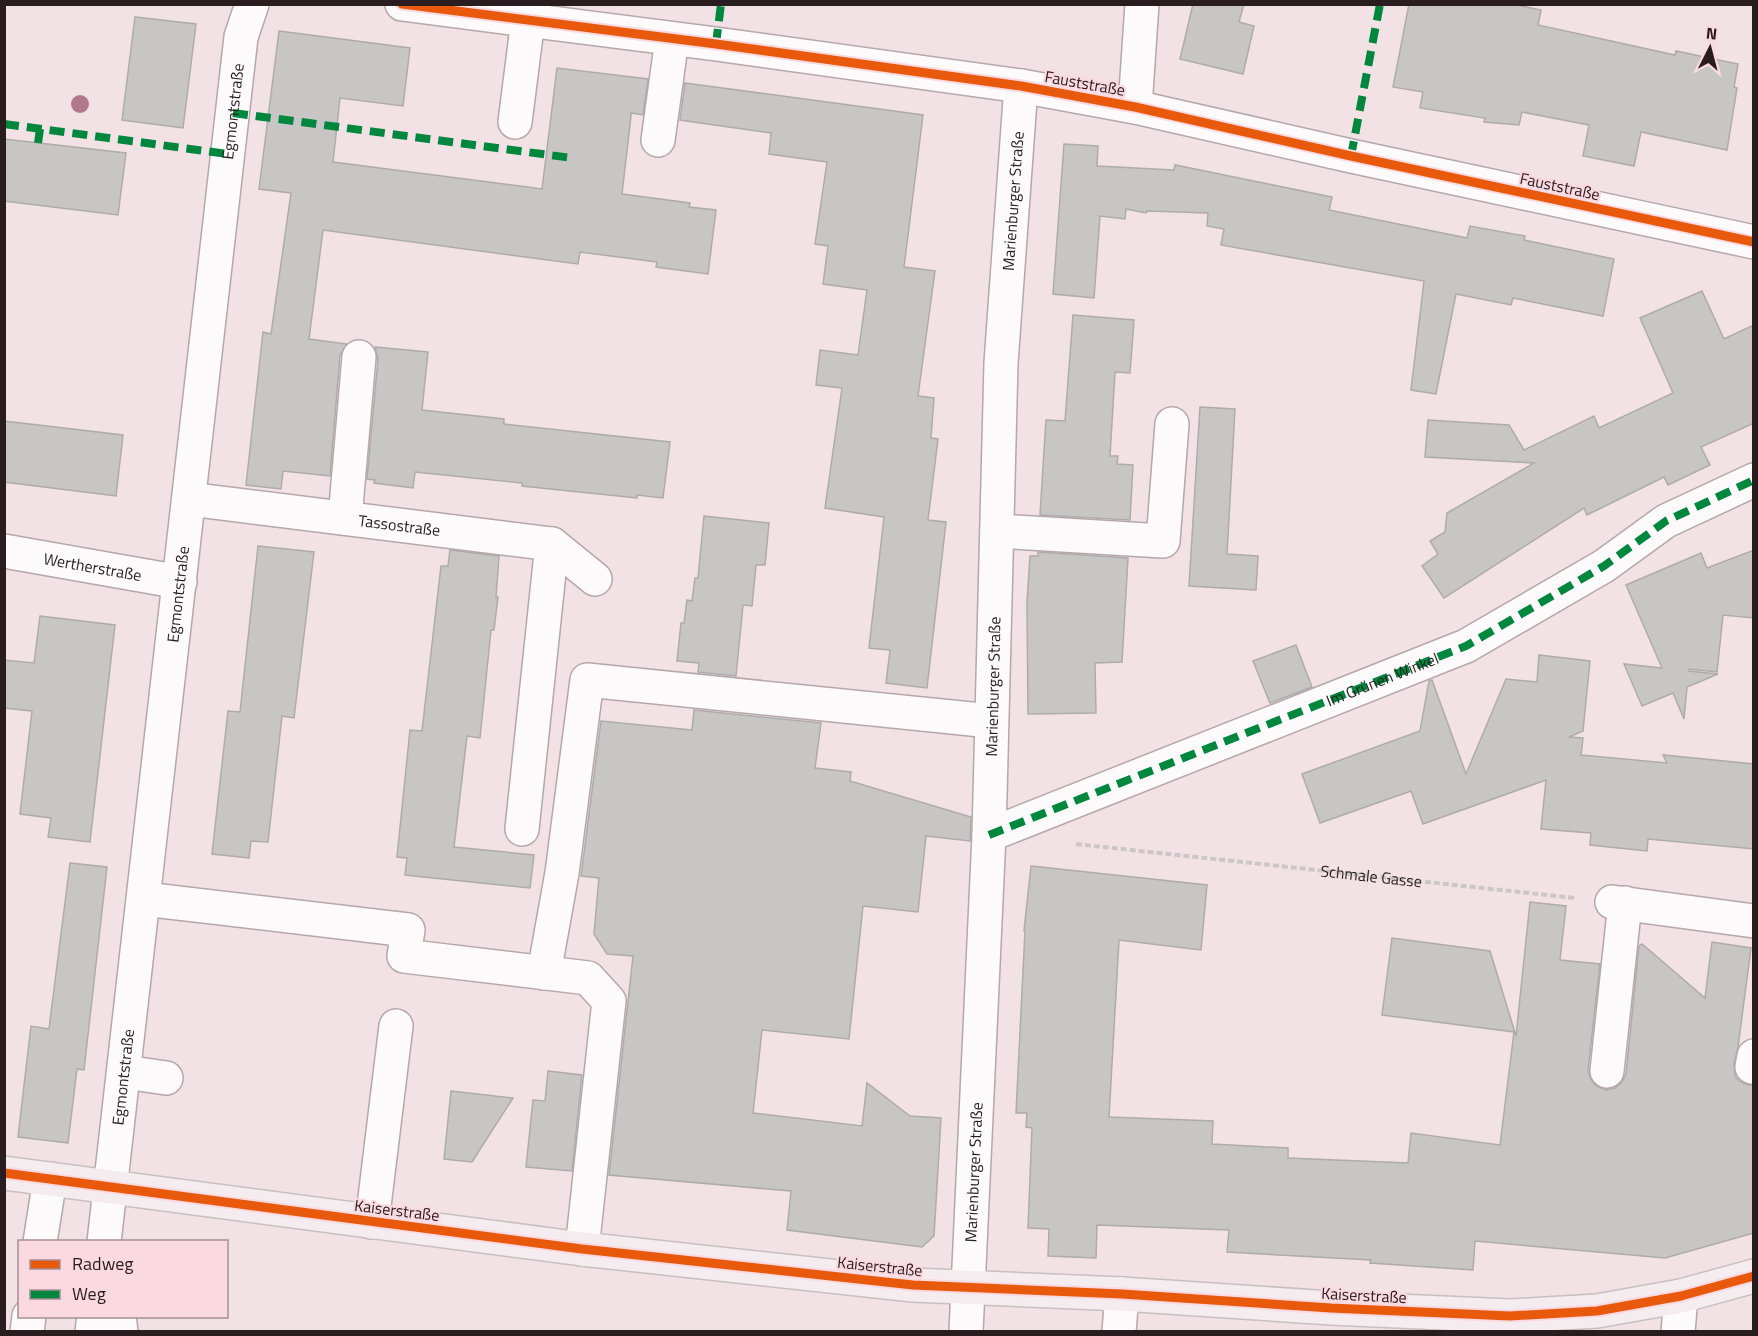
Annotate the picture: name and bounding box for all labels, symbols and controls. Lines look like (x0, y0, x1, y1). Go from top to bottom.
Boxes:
north arrow (1680, 18, 1740, 78)
text: N (1705, 21, 1718, 46)
street label: Egmontstraße (215, 62, 250, 161)
street label: Fauststraße (1043, 64, 1127, 102)
street label: Marienburger Straße (996, 130, 1030, 272)
street label: Fauststraße (1518, 166, 1602, 206)
street label: Tassostraße (357, 508, 442, 542)
street label: Egmontstraße (160, 545, 195, 644)
street label: Wertherstraße (42, 546, 144, 587)
street label: Marienburger Straße (979, 616, 1007, 757)
street label: Im Grünen Winkel (1322, 646, 1442, 712)
street label: Schmale Gasse (1319, 859, 1423, 893)
street label: Egmontstraße (105, 1028, 140, 1127)
street label: Marienburger Straße (958, 1102, 989, 1243)
street label: Kaiserstraße (353, 1193, 441, 1227)
legend (18, 1240, 228, 1318)
text: Radweg (72, 1250, 134, 1277)
street label: Kaiserstraße (836, 1250, 924, 1282)
text: Weg (72, 1280, 106, 1307)
street label: Kaiserstraße (1321, 1281, 1407, 1309)

